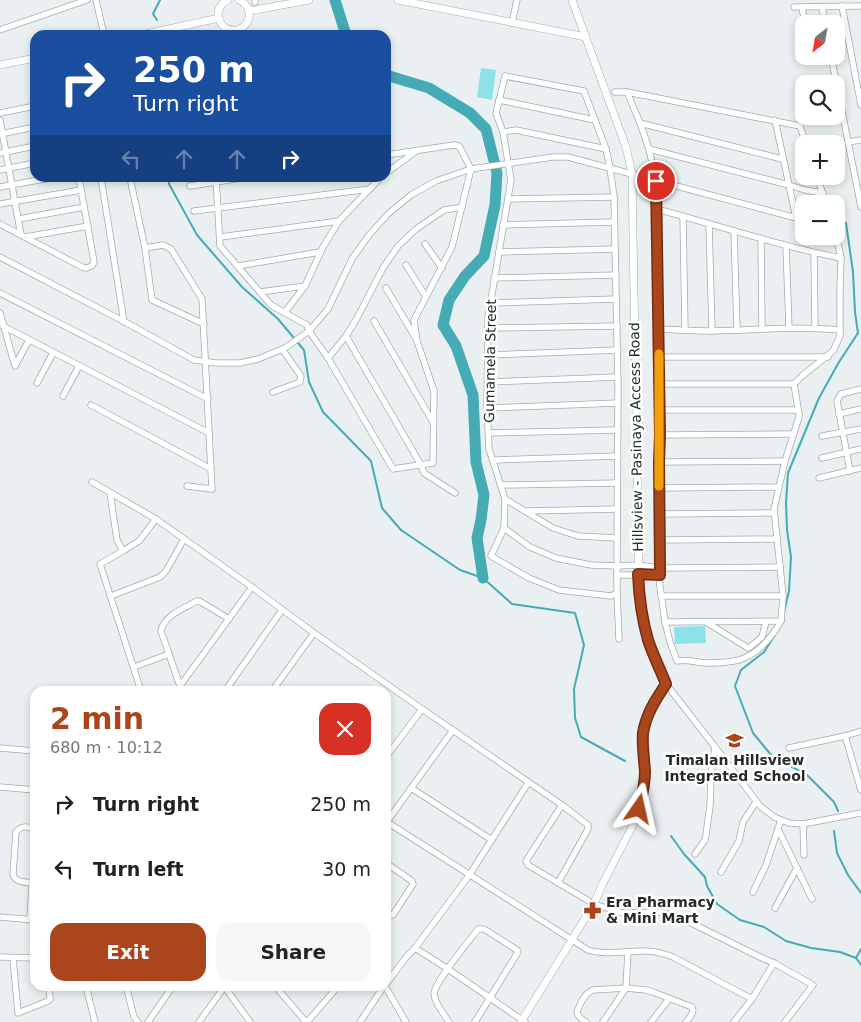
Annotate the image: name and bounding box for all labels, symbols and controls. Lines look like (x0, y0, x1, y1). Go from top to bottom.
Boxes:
north arrow (795, 15, 845, 65)
map controls (795, 15, 845, 245)
icon: right (50, 50, 115, 115)
text: 250 m (133, 50, 255, 90)
button: search (795, 75, 845, 125)
text: Turn right (133, 91, 238, 116)
button: + (795, 135, 845, 185)
icon: left (117, 145, 145, 173)
icon: ahead (170, 145, 198, 173)
icon: ahead (223, 145, 251, 173)
icon: right (276, 145, 304, 173)
pin (635, 160, 677, 202)
icon: arrive (642, 167, 670, 195)
button: − (795, 195, 845, 245)
street label: Gumamela Street (481, 299, 499, 423)
street label: Hillsview - Pasinaya Access Road (626, 322, 646, 552)
text: 2 min (50, 701, 144, 736)
button: close (319, 703, 371, 755)
school or university icon: Timalan Hillsview Integrated School (725, 730, 745, 750)
text: 680 m · 10:12 (50, 738, 163, 757)
place label: Timalan Hillsview Integrated School (664, 752, 806, 784)
position arrow (612, 782, 664, 834)
icon: right (50, 790, 78, 818)
text: Turn right (93, 793, 199, 815)
text: 250 m (310, 793, 371, 815)
icon: left (50, 855, 78, 883)
text: Turn left (93, 858, 184, 880)
text: 30 m (322, 858, 371, 880)
place label: Era Pharmacy & Mini Mart (606, 894, 715, 926)
pharmacy icon: Era Pharmacy & Mini Mart (582, 900, 602, 920)
button: Exit (50, 923, 206, 981)
button: Share (216, 923, 371, 981)

